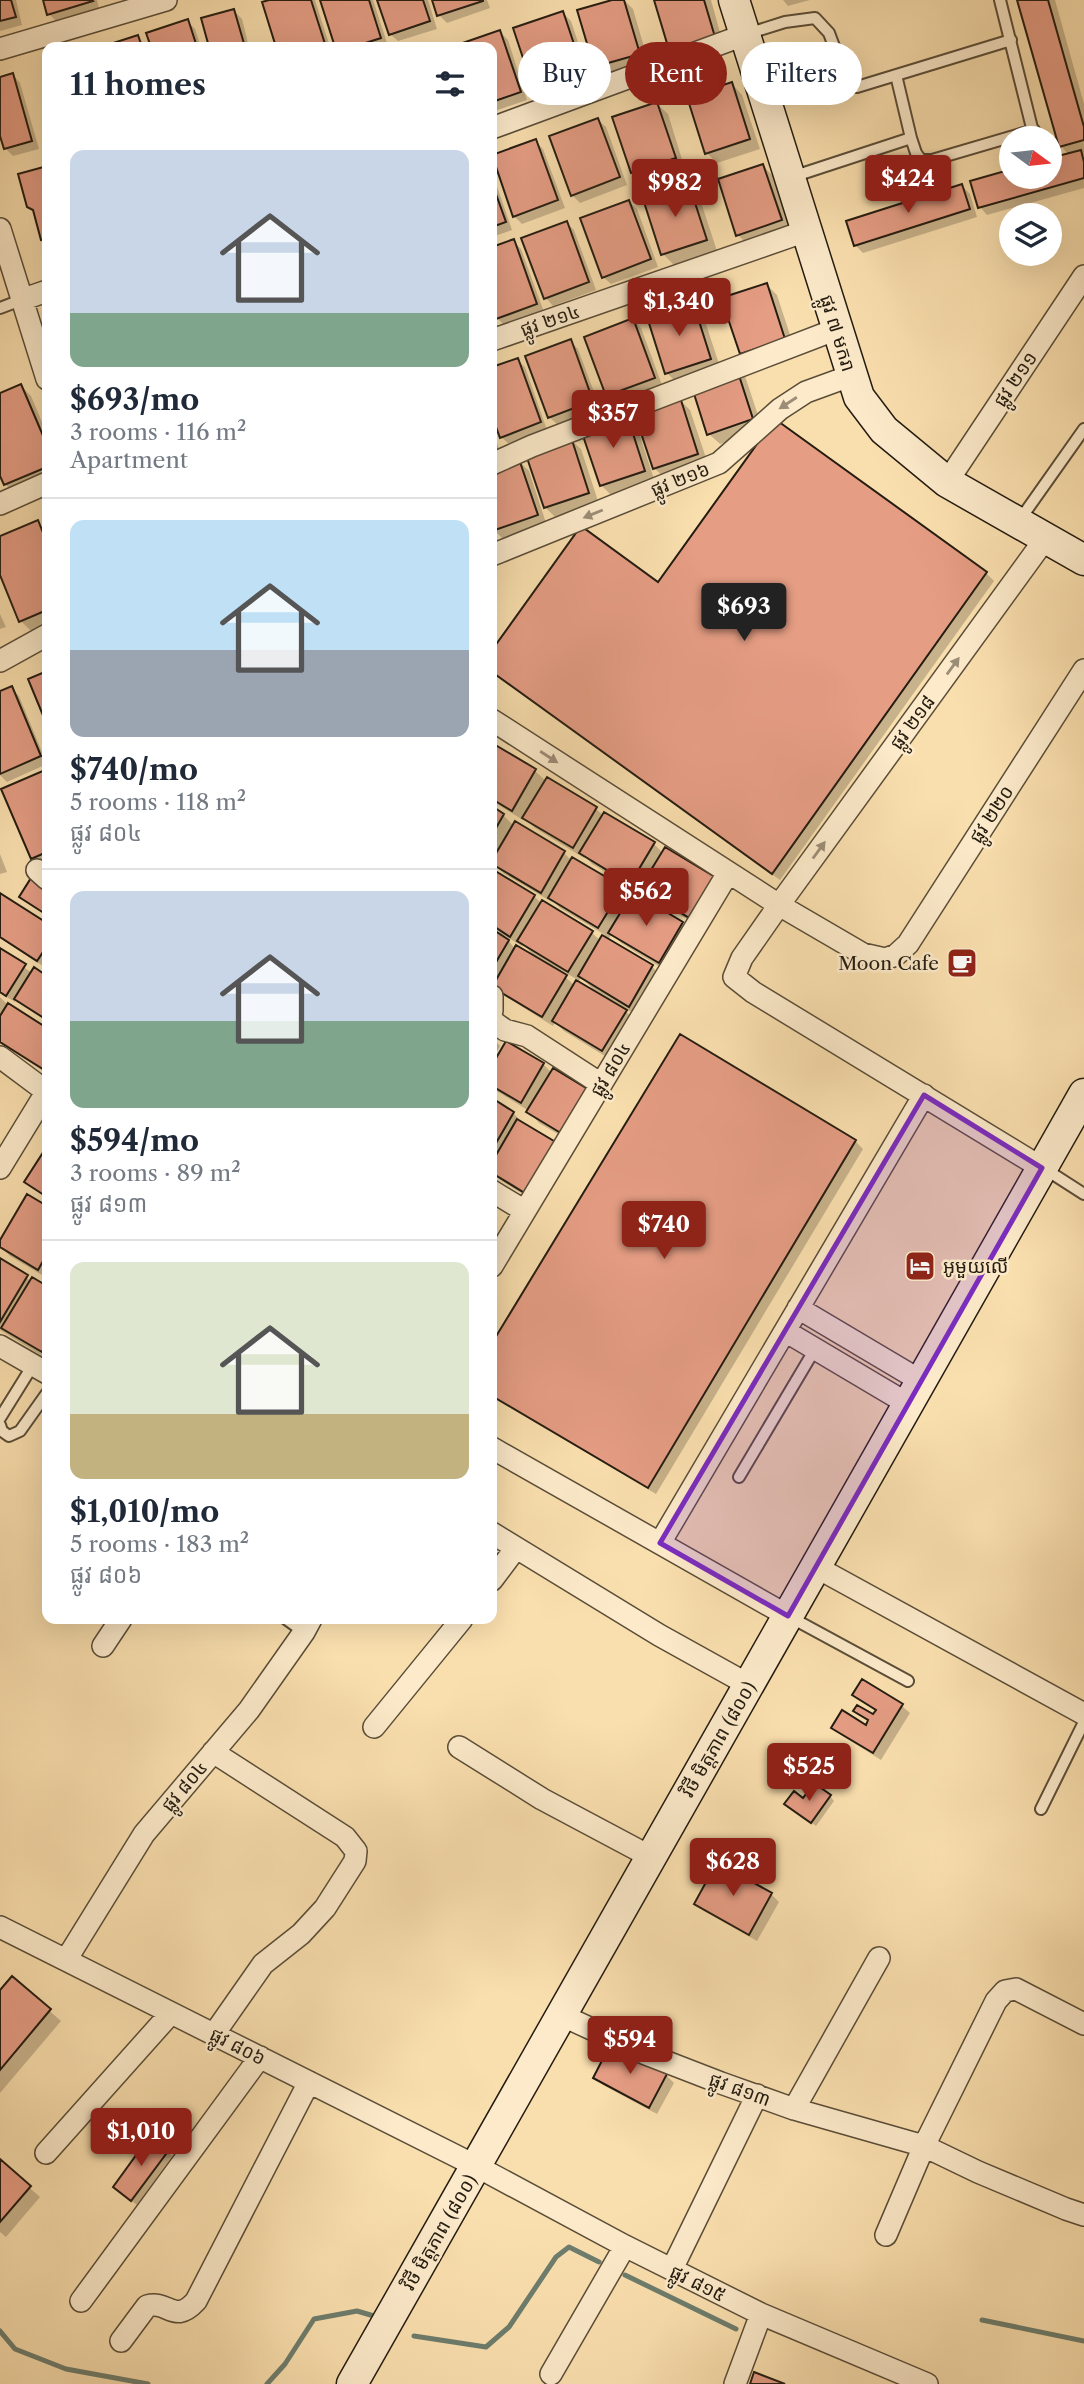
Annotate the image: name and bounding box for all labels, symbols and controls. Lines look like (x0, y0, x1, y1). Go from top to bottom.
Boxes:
chip: Buy (518, 42, 611, 105)
chip: Rent (625, 42, 727, 105)
chip: Filters (741, 42, 862, 105)
icon: filters (431, 65, 469, 103)
text: 11 homes (70, 66, 206, 103)
north arrow (999, 126, 1062, 189)
map controls (999, 126, 1062, 266)
pin: $424 (867, 156, 949, 215)
pin: $982 (634, 160, 716, 219)
text: $424 (881, 164, 935, 192)
text: $982 (648, 168, 702, 196)
icon: home (207, 195, 333, 321)
button: layers (999, 203, 1062, 266)
pin: $1,340 (622, 278, 736, 338)
text: $1,340 (644, 287, 714, 315)
street label: ផ្លូវ ៧ មករា (810, 292, 860, 376)
street label: ផ្លូវ ២១៤ (517, 300, 585, 347)
street label: ផ្លូវ ២១១ (989, 347, 1047, 414)
text: $693/mo (70, 381, 199, 418)
pin: $357 (572, 391, 654, 450)
one-way arrow (778, 397, 798, 410)
text: $357 (588, 399, 638, 427)
text: 3 rooms · 116 m² (70, 418, 246, 446)
text: Apartment (70, 446, 188, 474)
street label: ផ្លូវ ២១៦ (647, 457, 715, 507)
one-way arrow (582, 509, 603, 520)
icon: home (207, 565, 333, 691)
pin: $693 (703, 584, 785, 643)
text: $693 (717, 592, 771, 620)
one-way arrow (945, 657, 959, 675)
street label: ផ្លូវ ២១៨ (885, 691, 944, 757)
text: $740/mo (70, 751, 198, 788)
one-way arrow (539, 751, 559, 764)
street label: ផ្លូវ ២២០ (964, 781, 1023, 850)
text: 5 rooms · 118 m² (70, 788, 246, 816)
text: ផ្លូវ ៨០៤ (70, 819, 142, 847)
one-way arrow (812, 841, 826, 859)
pin: $562 (605, 869, 687, 928)
text: $562 (620, 877, 672, 905)
icon: home (207, 936, 333, 1062)
cafe icon: Moon Cafe (945, 946, 979, 980)
place label: Moon Cafe (838, 952, 939, 975)
street label: ផ្លូវ ៨០៤ (585, 1038, 640, 1104)
text: $594/mo (70, 1122, 199, 1159)
text: 3 rooms · 89 m² (70, 1159, 241, 1187)
text: ផ្លូវ ៨១៣ (70, 1190, 147, 1218)
pin: $740 (623, 1202, 705, 1261)
text: $740 (638, 1210, 690, 1238)
hotel icon: អូមួយលេី (903, 1249, 937, 1283)
place label: អូមួយលេី (943, 1255, 1008, 1278)
icon: home (207, 1307, 333, 1433)
text: $1,010/mo (70, 1493, 219, 1530)
text: 5 rooms · 183 m² (70, 1530, 249, 1558)
text: ផ្លូវ ៨០៦ (70, 1561, 142, 1589)
street label: វិថី មិត្តភាព (៨០០) (676, 1677, 761, 1802)
pin: $525 (768, 1744, 850, 1803)
text: $525 (783, 1752, 835, 1780)
street label: ផ្លូវ ៨០៤ (156, 1756, 217, 1820)
pin: $628 (692, 1839, 774, 1898)
text: $628 (706, 1847, 760, 1875)
pin: $594 (589, 2016, 671, 2076)
street label: ផ្លូវ ៨០៦ (203, 2023, 270, 2075)
text: $594 (604, 2025, 656, 2053)
street label: ផ្លូវ ៨១៣ (704, 2068, 774, 2116)
pin: $1,010 (84, 2108, 198, 2168)
text: $1,010 (107, 2117, 175, 2145)
street label: វិថី មិត្តភាព (៨០០) (397, 2170, 482, 2295)
street label: ផ្លូវ ៨១៥ (664, 2260, 730, 2312)

